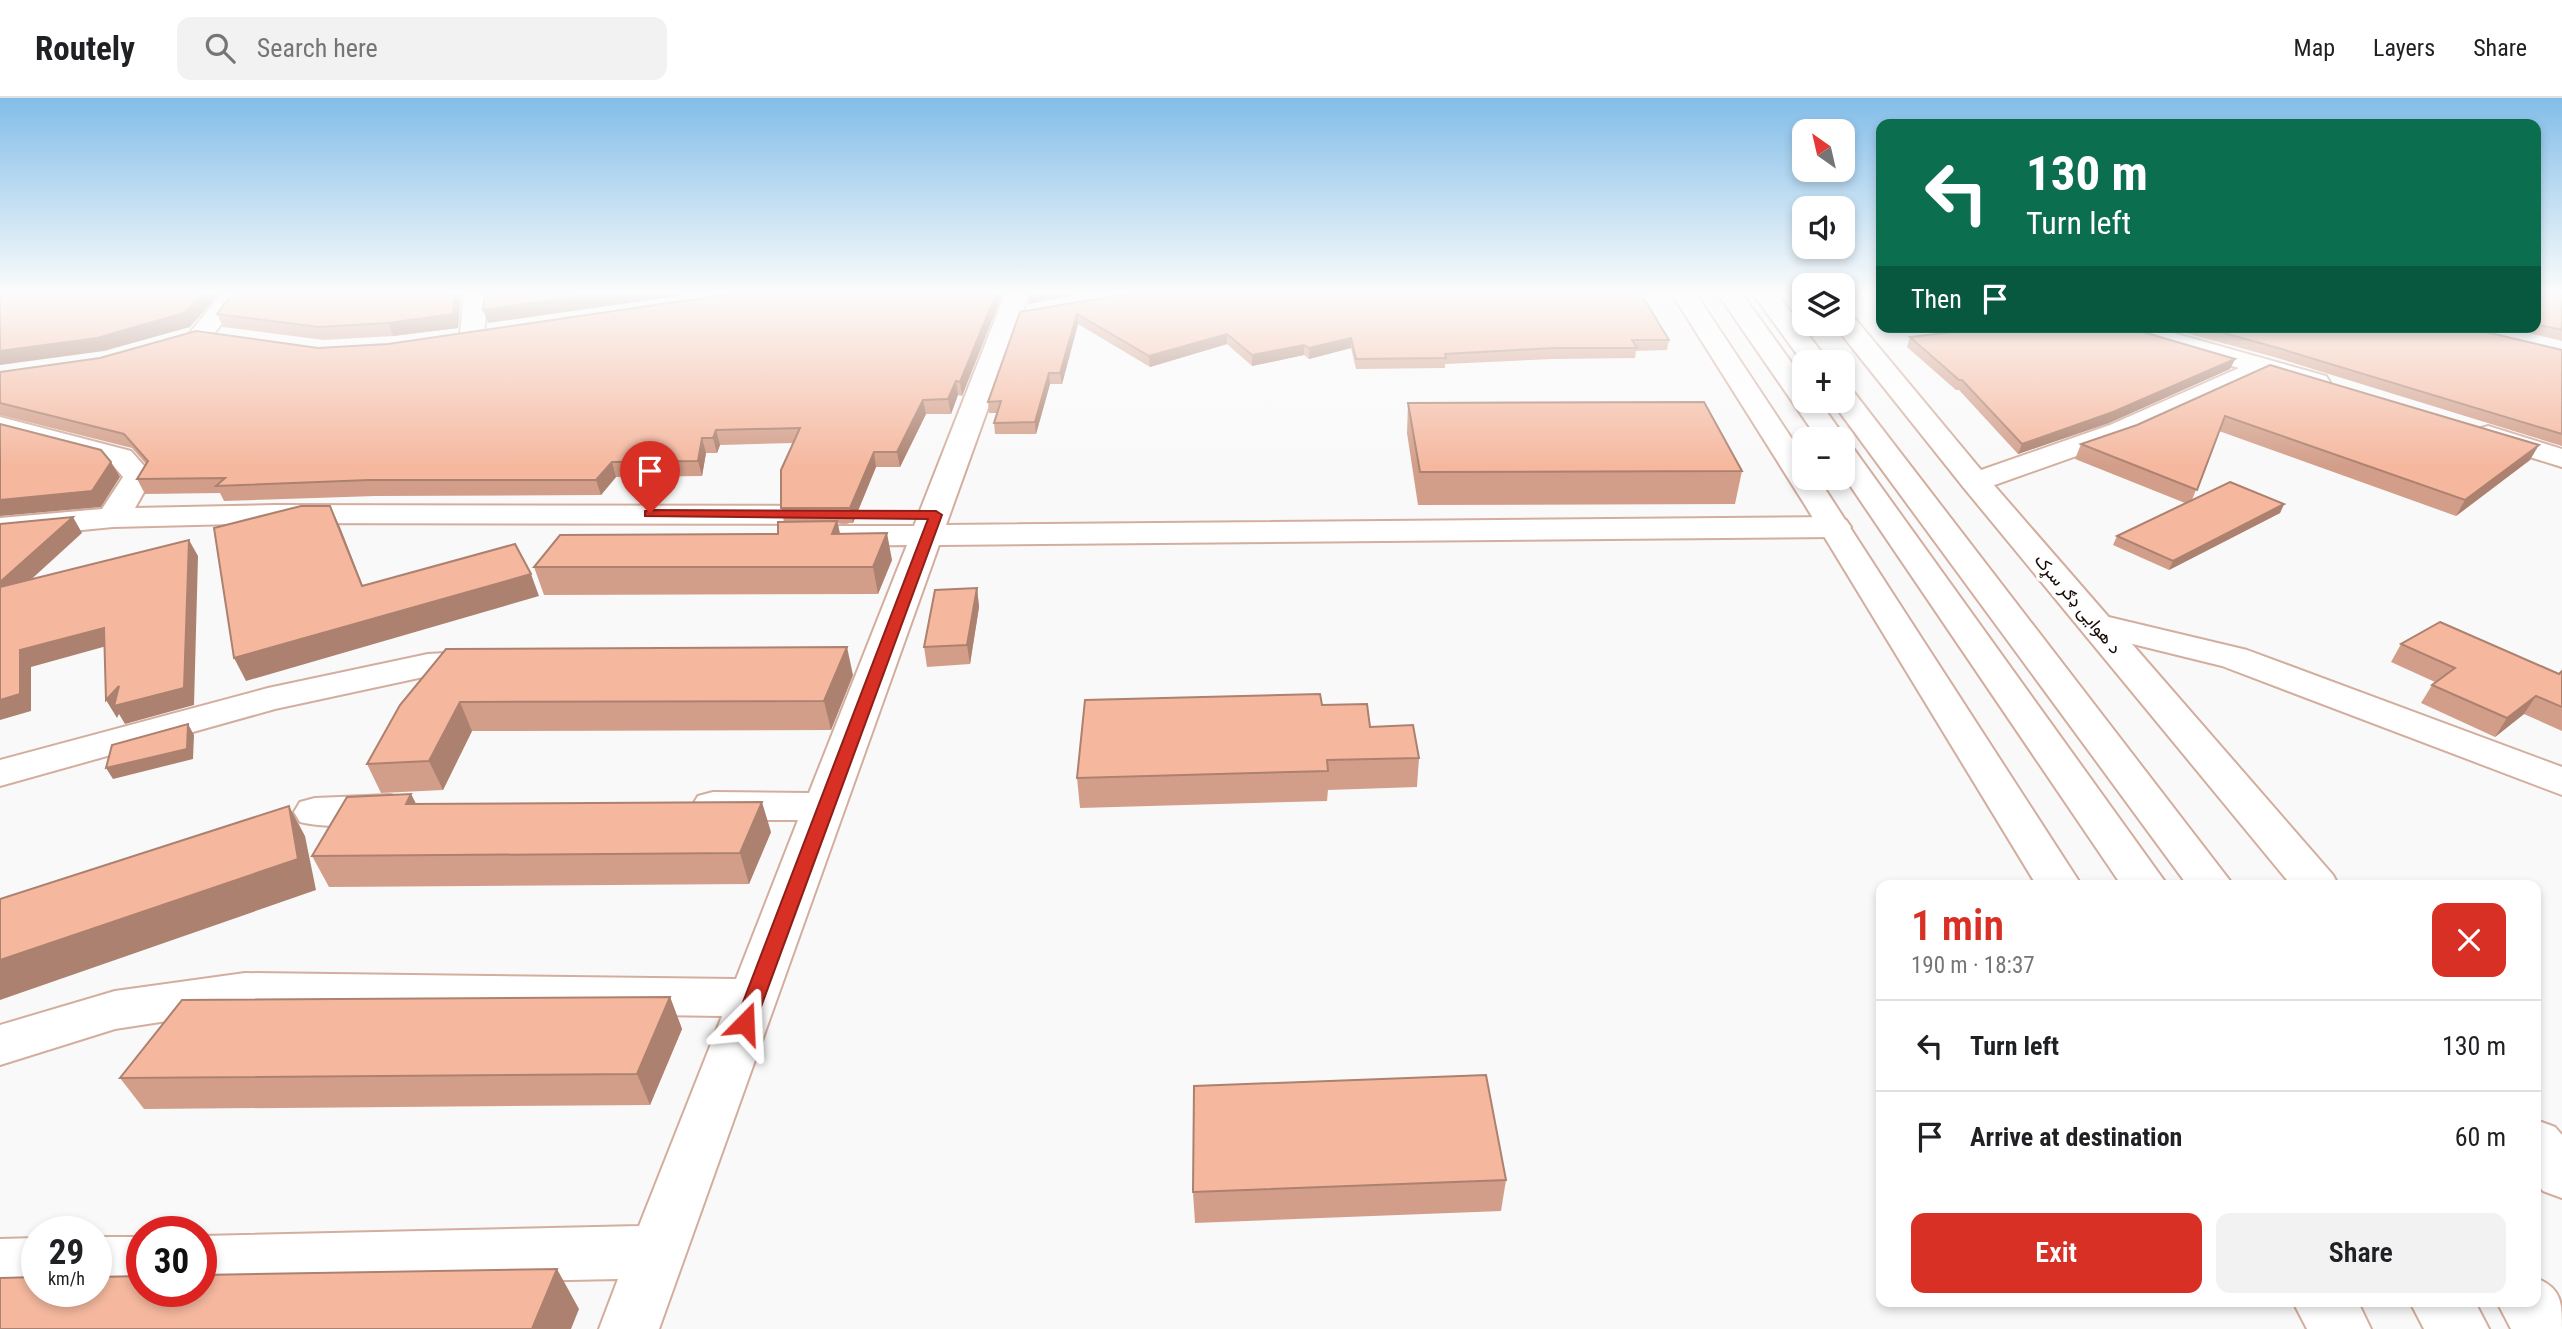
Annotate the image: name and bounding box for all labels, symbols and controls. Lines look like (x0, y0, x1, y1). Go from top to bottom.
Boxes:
search box (177, 17, 667, 80)
text: Routely (35, 29, 135, 68)
icon: search (201, 29, 239, 67)
text: Search here (257, 33, 378, 63)
text: Map (2294, 34, 2335, 62)
text: Layers (2373, 34, 2435, 62)
text: Share (2473, 34, 2527, 62)
north arrow (1792, 119, 1855, 182)
map controls (1792, 119, 1855, 490)
text: 130 m (2026, 145, 2148, 202)
icon: left (1911, 147, 2002, 238)
button: sound (1792, 196, 1855, 259)
text: Turn left (2026, 204, 2131, 242)
button: layers (1792, 273, 1855, 336)
icon: arrive (1976, 280, 2014, 318)
text: Then (1911, 284, 1962, 314)
button: + (1792, 350, 1855, 413)
button: − (1792, 427, 1855, 490)
pin (620, 441, 680, 513)
icon: arrive (631, 452, 669, 490)
street label: د هوایی ډګر سړک (2029, 549, 2126, 659)
text: 1 min (1911, 901, 2004, 950)
button: close (2432, 903, 2506, 977)
text: 190 m · 18:37 (1911, 952, 2035, 979)
position arrow (708, 986, 782, 1060)
icon: left (1911, 1027, 1949, 1065)
text: Turn left (1970, 1031, 2059, 1061)
text: 130 m (2442, 1031, 2506, 1061)
icon: arrive (1911, 1118, 1949, 1156)
text: Arrive at destination (1970, 1122, 2182, 1152)
text: 60 m (2455, 1122, 2506, 1152)
button: Exit (1911, 1213, 2202, 1293)
button: Share (2216, 1213, 2506, 1293)
speed limit sign: 30 (126, 1216, 217, 1307)
text: 29 (49, 1232, 84, 1273)
text: km/h (48, 1268, 85, 1289)

